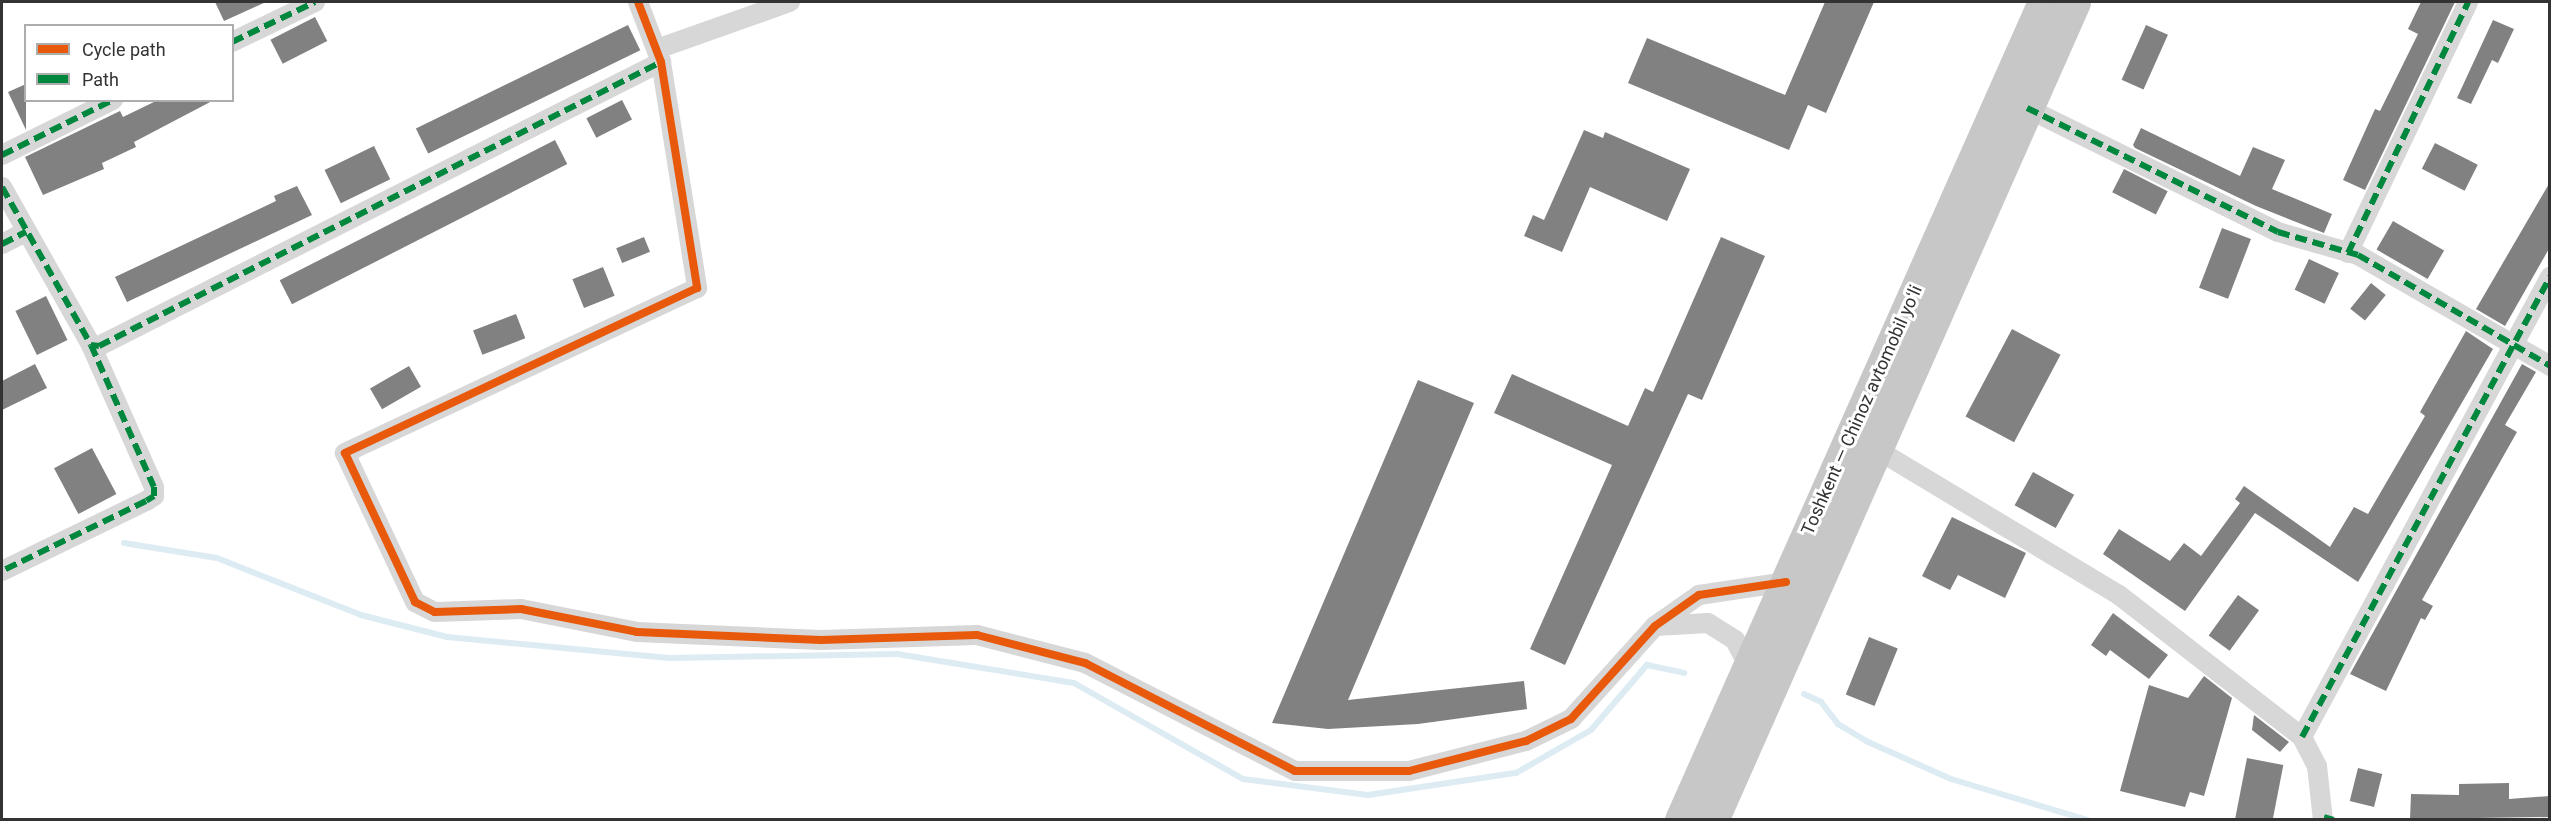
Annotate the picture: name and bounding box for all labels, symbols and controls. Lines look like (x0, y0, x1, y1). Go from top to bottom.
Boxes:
legend (24, 24, 234, 102)
text: Cycle path (82, 39, 166, 60)
text: Path (82, 69, 119, 90)
street label: Toshkent — Chinoz avtomobil yoʻli (1797, 282, 1927, 538)

